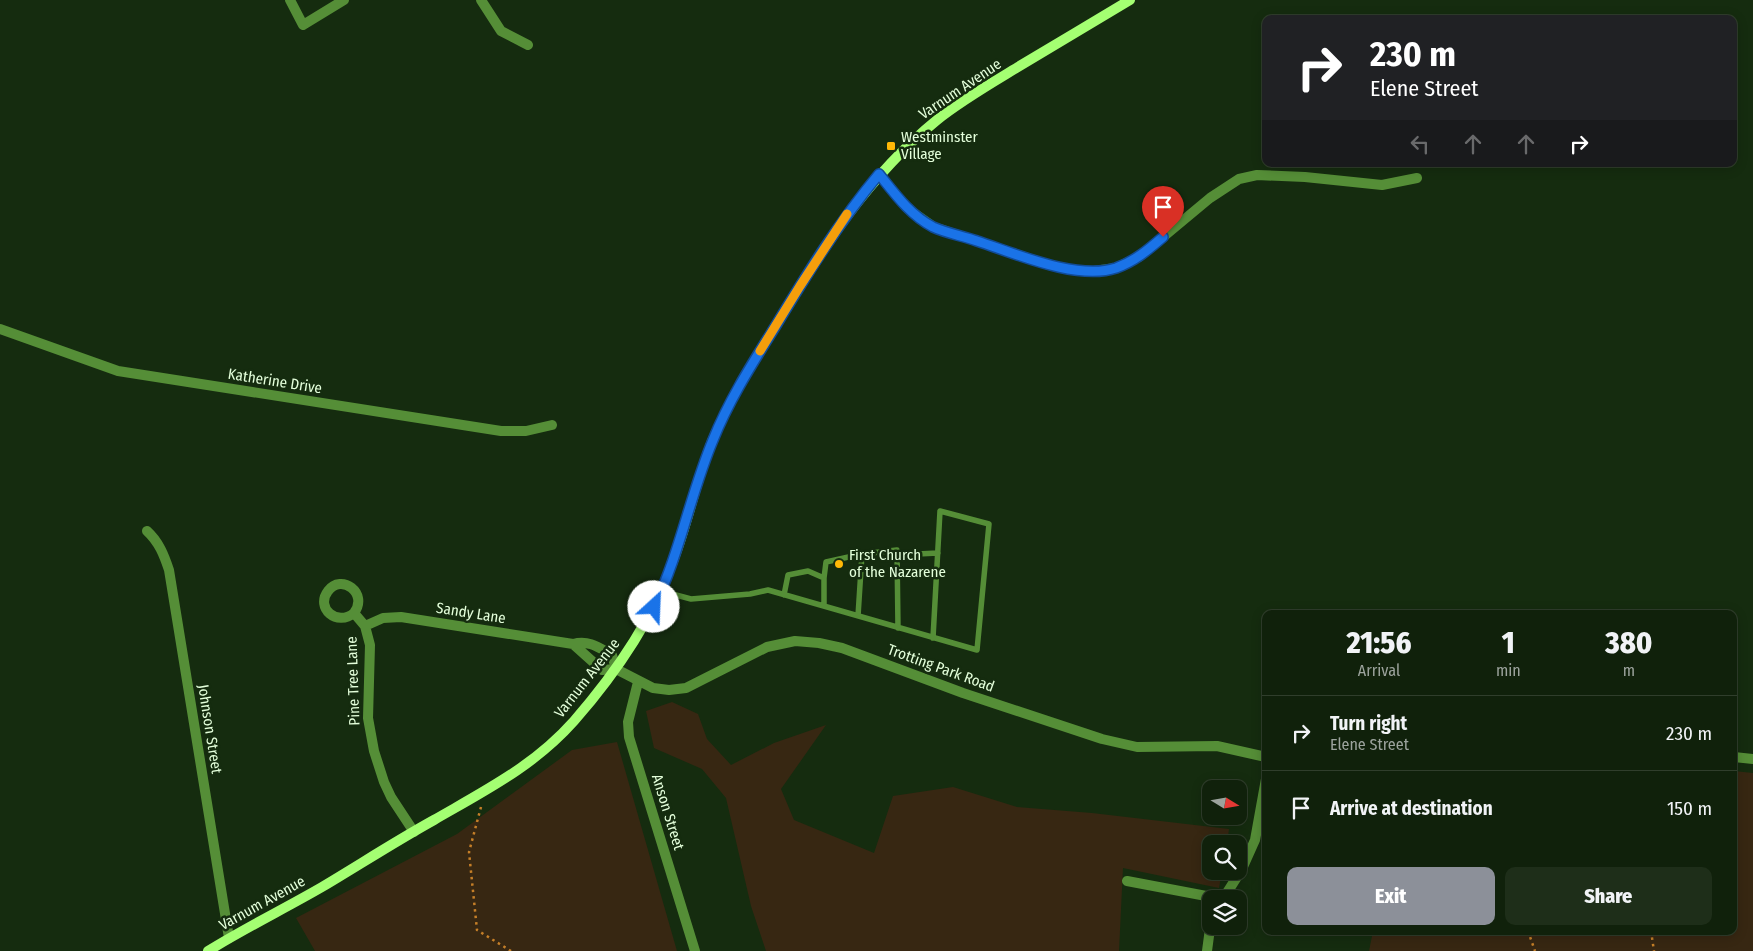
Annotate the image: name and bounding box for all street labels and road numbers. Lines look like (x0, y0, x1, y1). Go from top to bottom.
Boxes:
street label: Varnum Avenue (915, 55, 1005, 123)
street label: Katherine Drive (227, 365, 323, 397)
street label: Sandy Lane (435, 599, 507, 627)
street label: Varnum Avenue (551, 635, 623, 721)
street label: Pine Tree Lane (342, 636, 364, 726)
street label: Trotting Park Road (885, 640, 997, 696)
street label: Johnson Street (194, 683, 226, 775)
street label: Anson Street (648, 772, 688, 852)
street label: Varnum Avenue (216, 872, 308, 934)

